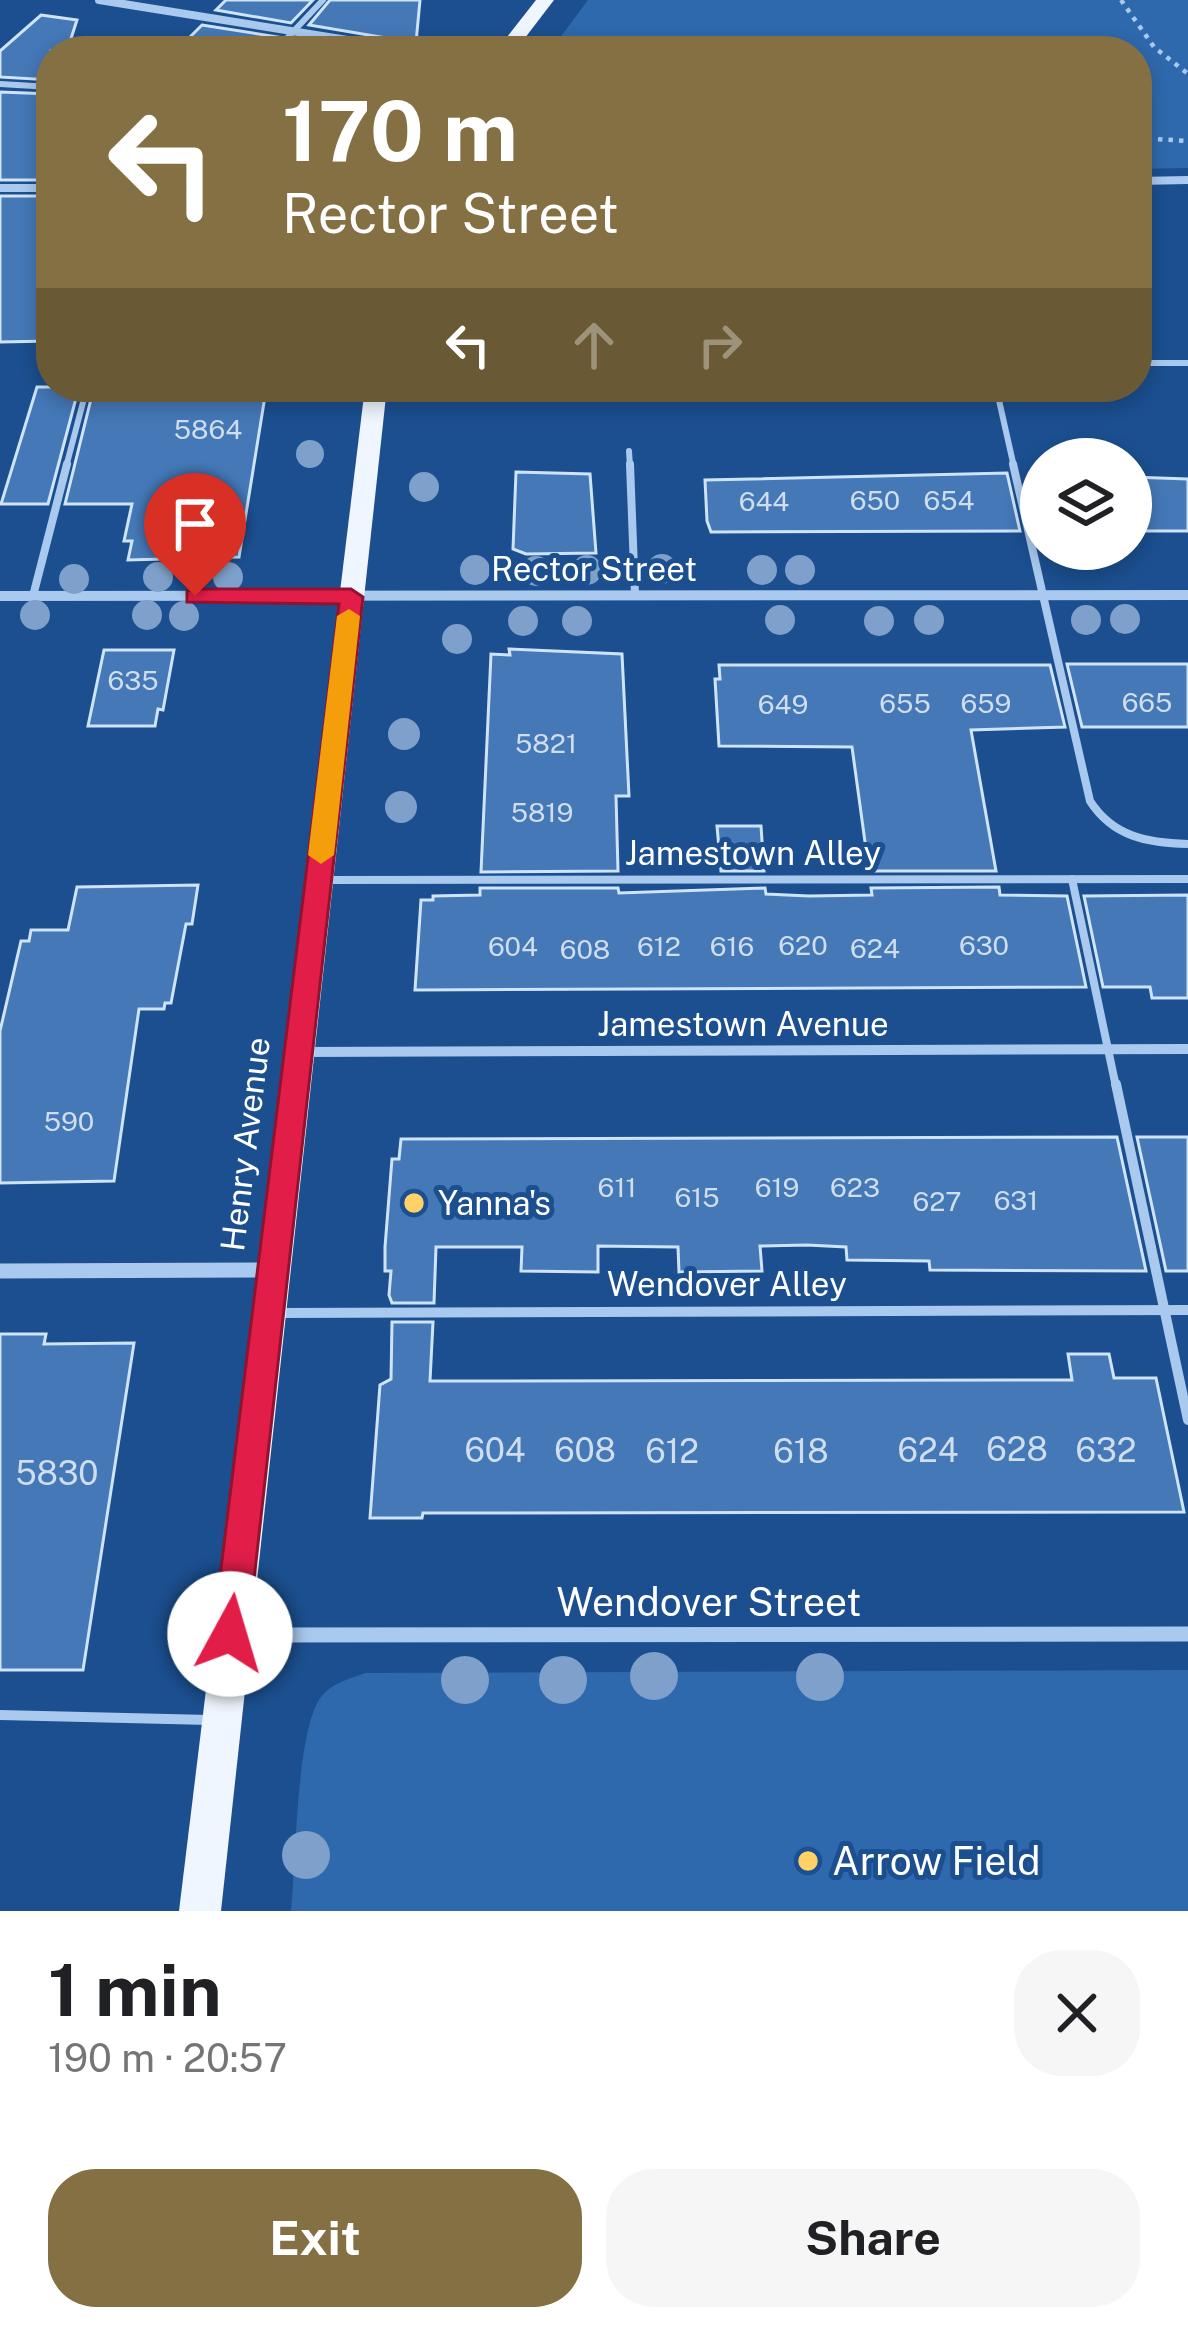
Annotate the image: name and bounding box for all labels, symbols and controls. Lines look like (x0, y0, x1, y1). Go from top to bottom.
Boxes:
text: 170 m (282, 81, 518, 180)
icon: left (84, 84, 240, 240)
text: Rector Street (282, 182, 619, 245)
icon: left (435, 312, 501, 378)
icon: ahead (561, 312, 627, 378)
icon: right (687, 312, 753, 378)
house number: 5864 (174, 413, 242, 445)
map controls (1020, 438, 1152, 570)
button: layers (1020, 438, 1152, 570)
pin (144, 473, 246, 596)
house number: 650 (850, 484, 900, 516)
house number: 654 (923, 484, 975, 516)
house number: 644 (739, 485, 789, 517)
icon: arrive (162, 491, 228, 557)
street label: Rector Street (491, 550, 697, 588)
house number: 635 (108, 664, 158, 696)
house number: 665 (1122, 686, 1172, 718)
house number: 655 (879, 687, 931, 719)
house number: 659 (961, 687, 1011, 719)
house number: 649 (758, 688, 808, 720)
house number: 5821 (515, 727, 577, 759)
house number: 5819 (511, 796, 573, 828)
street label: Jamestown Alley (625, 834, 881, 872)
house number: 620 (778, 929, 828, 961)
house number: 630 (959, 929, 1009, 961)
house number: 604 (488, 930, 538, 962)
house number: 612 (637, 930, 681, 962)
house number: 616 (710, 930, 754, 962)
house number: 624 (850, 932, 900, 964)
house number: 608 (560, 933, 610, 965)
street label: Jamestown Avenue (597, 1005, 889, 1043)
street label: Henry Avenue (213, 1035, 277, 1253)
house number: 590 (44, 1105, 94, 1137)
house number: 611 (598, 1171, 636, 1203)
house number: 619 (755, 1171, 799, 1203)
house number: 623 (830, 1171, 880, 1203)
house number: 615 (674, 1181, 720, 1213)
place label: Yanna's (438, 1184, 551, 1222)
house number: 631 (994, 1184, 1038, 1216)
house number: 627 (912, 1185, 962, 1217)
marker: Yanna's (401, 1190, 427, 1216)
street label: Wendover Alley (607, 1265, 847, 1303)
house number: 628 (986, 1430, 1048, 1468)
house number: 604 (464, 1431, 526, 1469)
house number: 608 (554, 1431, 616, 1469)
house number: 624 (898, 1431, 958, 1469)
house number: 632 (1076, 1431, 1136, 1469)
house number: 612 (645, 1432, 699, 1470)
house number: 618 (773, 1432, 829, 1470)
house number: 5830 (15, 1454, 99, 1492)
position arrow (167, 1571, 293, 1697)
street label: Wendover Street (557, 1579, 861, 1625)
place label: Arrow Field (832, 1838, 1040, 1884)
marker: Arrow Field (795, 1848, 821, 1874)
text: 1 min (48, 1948, 222, 2032)
button: close (1014, 1950, 1140, 2076)
text: 190 m · 20:57 (48, 2035, 287, 2081)
button: Exit (48, 2169, 582, 2307)
button: Share (606, 2169, 1140, 2307)

